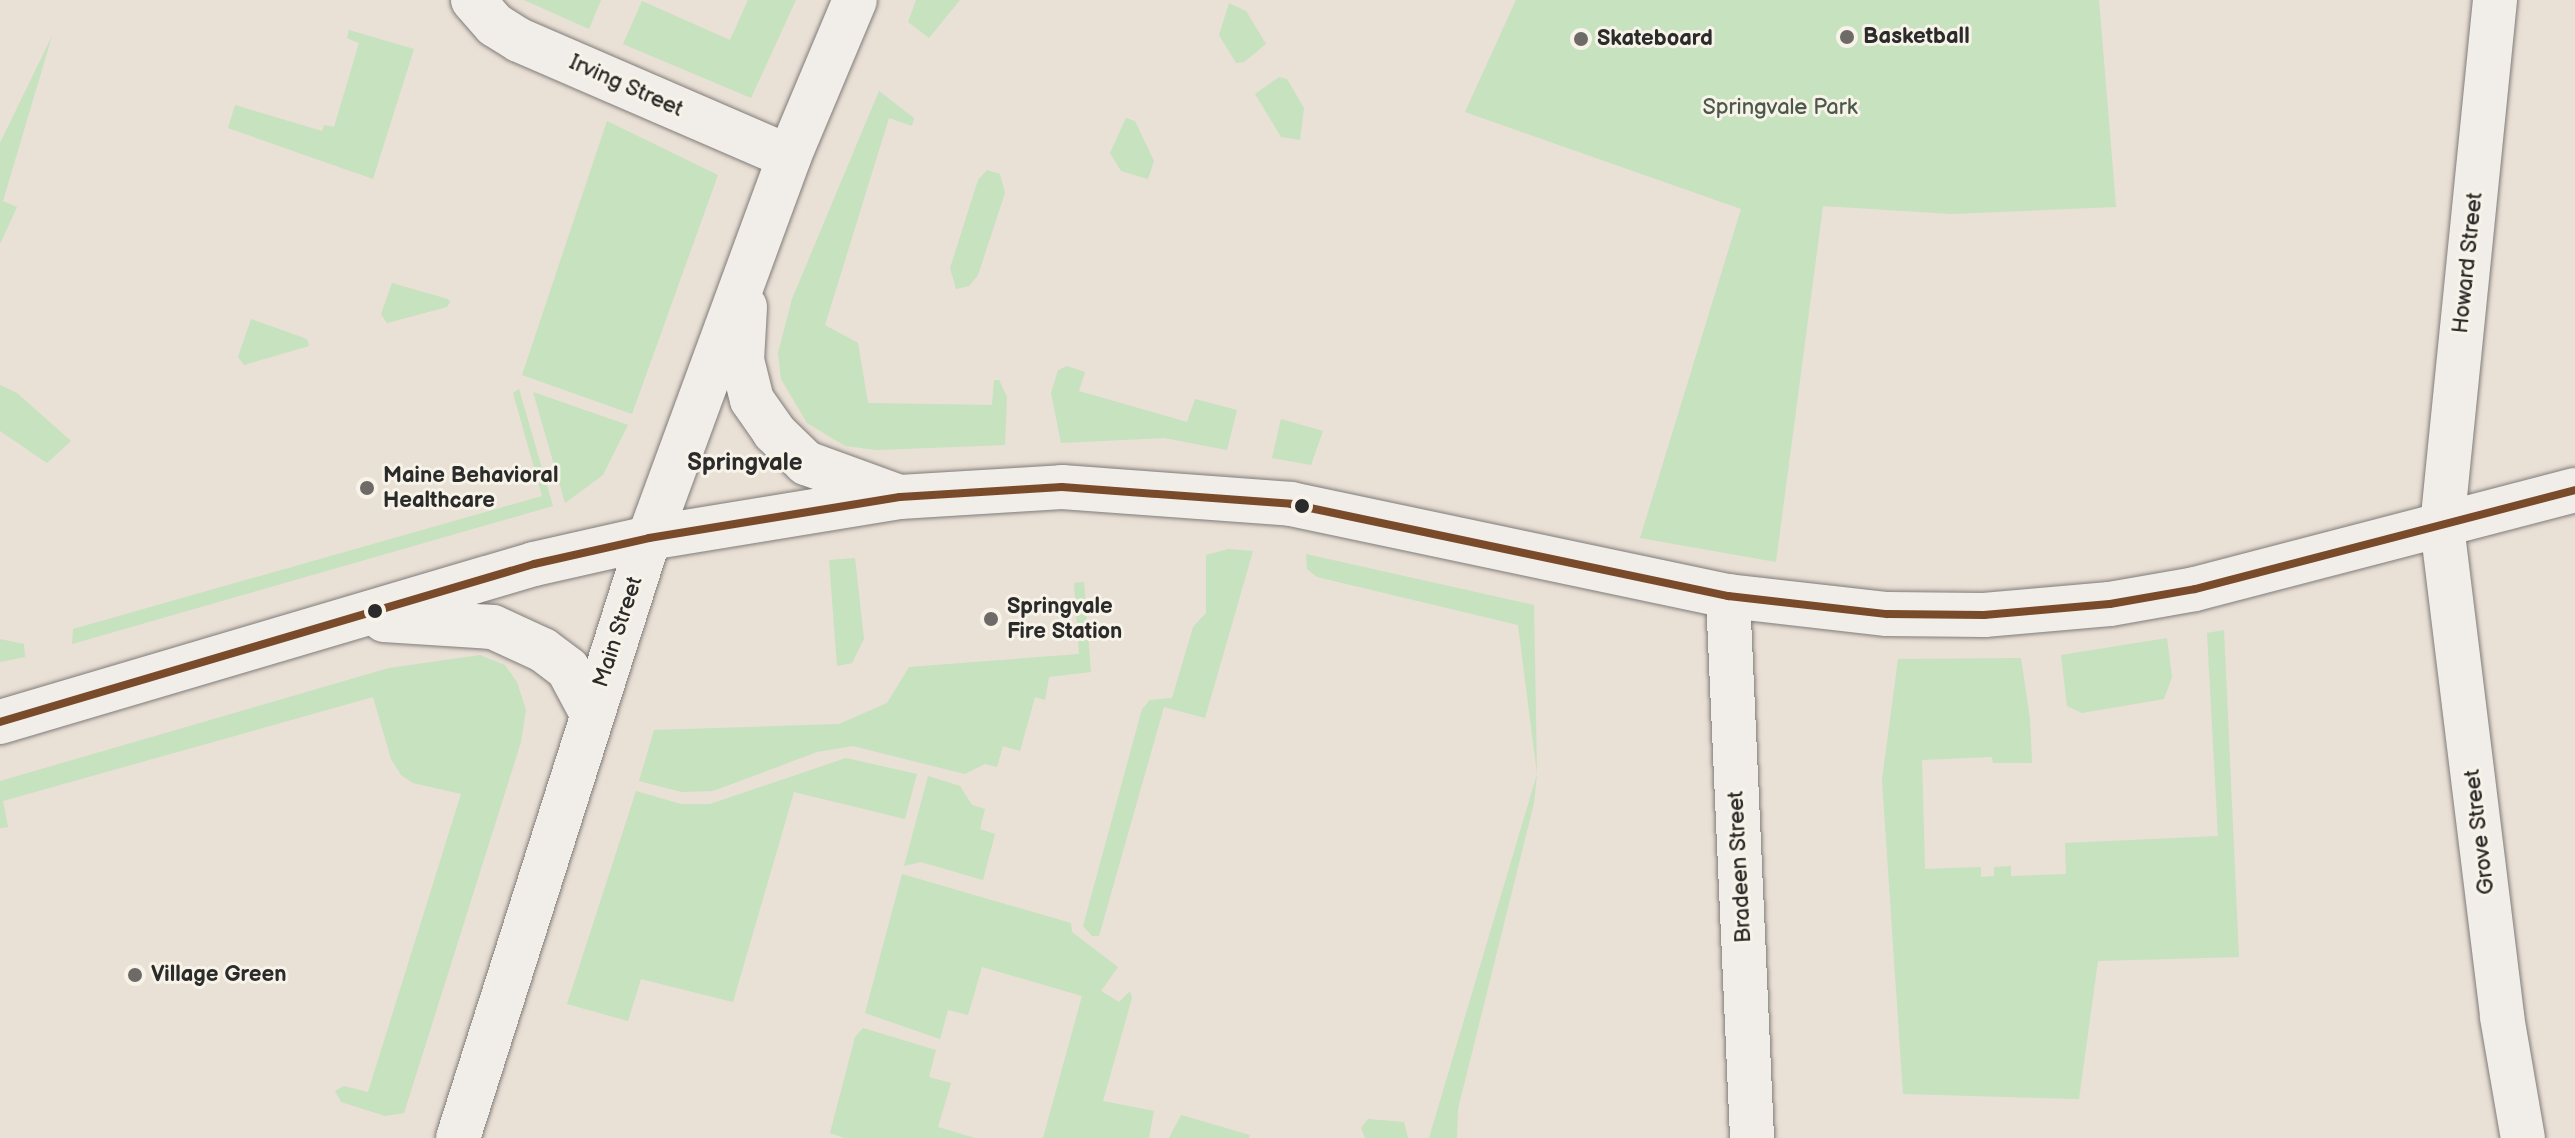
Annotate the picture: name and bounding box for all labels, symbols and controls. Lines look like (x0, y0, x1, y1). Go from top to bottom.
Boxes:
place label: Basketball (1863, 24, 1970, 50)
place label: Skateboard (1597, 26, 1713, 52)
marker: Basketball (1838, 28, 1856, 46)
marker: Skateboard (1572, 30, 1590, 48)
street label: Irving Street (565, 49, 687, 123)
park label: Springvale Park (1703, 95, 1857, 121)
street label: Howard Street (2447, 191, 2489, 335)
district label: Springvale (687, 449, 803, 477)
place label: Maine Behavioral Healthcare (383, 462, 558, 514)
marker: Maine Behavioral Healthcare (358, 479, 376, 497)
unlabelled marker (1294, 498, 1310, 514)
street label: Main Street (588, 573, 648, 691)
place label: Springvale Fire Station (1007, 593, 1122, 644)
unlabelled marker (367, 603, 383, 619)
marker: Springvale Fire Station (982, 610, 1000, 628)
street label: Grove Street (2459, 768, 2501, 896)
street label: Bradeen Street (1723, 790, 1757, 944)
place label: Village Green (151, 962, 286, 988)
marker: Village Green (126, 966, 144, 984)

